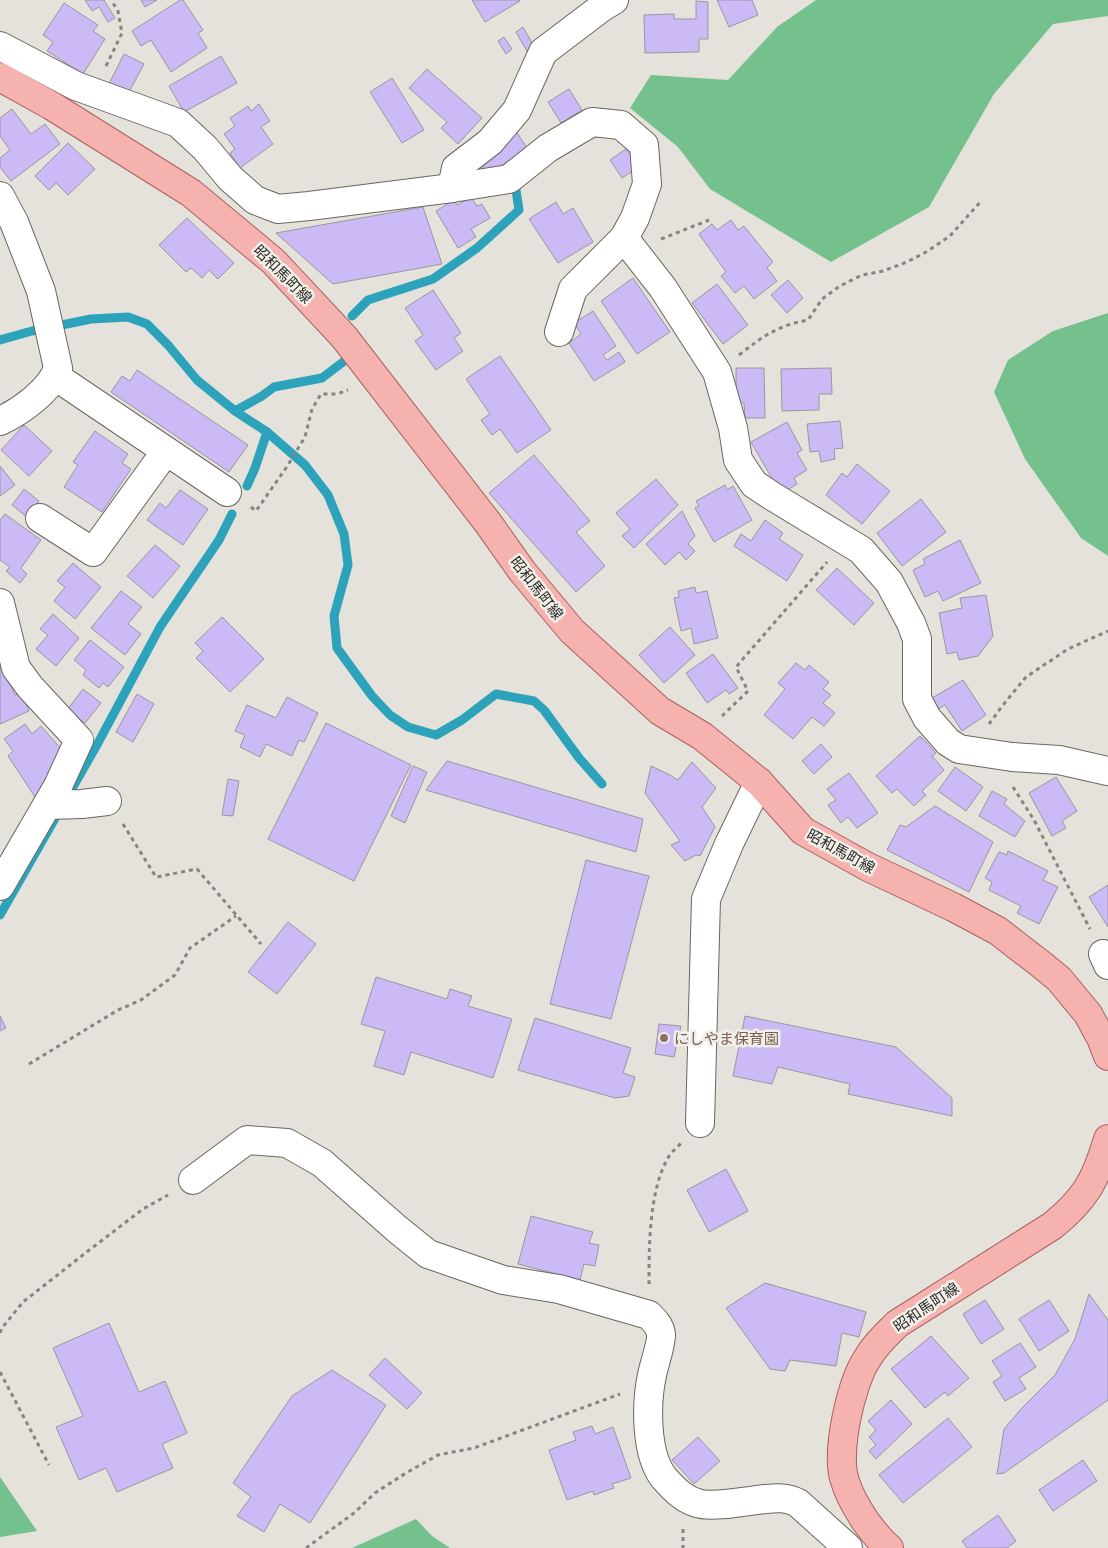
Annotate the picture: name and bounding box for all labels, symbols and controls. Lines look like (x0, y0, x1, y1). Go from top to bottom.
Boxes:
street label: 昭和馬町線 (250, 241, 316, 307)
street label: 昭和馬町線 (506, 553, 568, 623)
street label: 昭和馬町線 (804, 825, 878, 877)
place label: にしやま保育園 (674, 1029, 779, 1048)
marker: にしやま保育園 (658, 1032, 670, 1044)
street label: 昭和馬町線 (890, 1278, 962, 1336)

